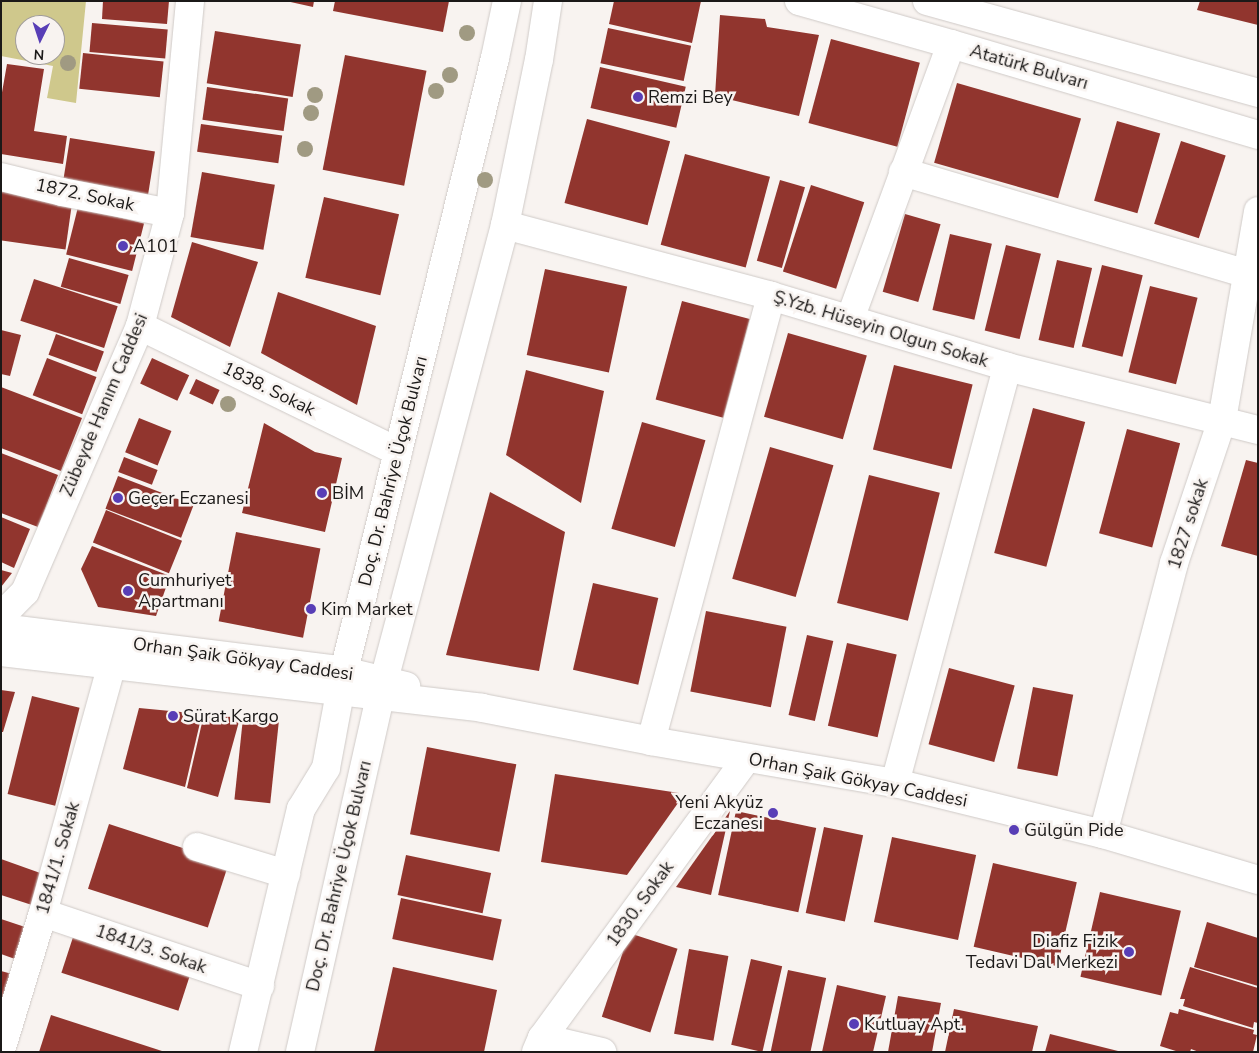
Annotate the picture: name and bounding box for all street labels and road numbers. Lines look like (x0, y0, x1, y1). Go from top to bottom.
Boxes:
street label: Atatürk Bulvarı (967, 40, 1091, 94)
street label: 1872. Sokak (34, 174, 136, 216)
street label: Ş.Yzb. Hüseyin Olgun Sokak (771, 286, 991, 372)
street label: Zübeyde Hanım Caddesi (56, 310, 152, 500)
street label: Doç. Dr. Bahriye Üçok Bulvarı (354, 354, 432, 588)
street label: 1838. Sokak (219, 357, 319, 421)
street label: 1827 sokak (1163, 476, 1213, 572)
street label: Orhan Şaik Gökyay Caddesi (131, 633, 355, 685)
street label: Orhan Şaik Gökyay Caddesi (747, 748, 969, 812)
street label: Doç. Dr. Bahriye Üçok Bulvarı (302, 759, 376, 993)
street label: 1841/1. Sokak (32, 799, 84, 917)
street label: 1830. Sokak (602, 857, 678, 951)
street label: 1841/3. Sokak (92, 920, 210, 978)

